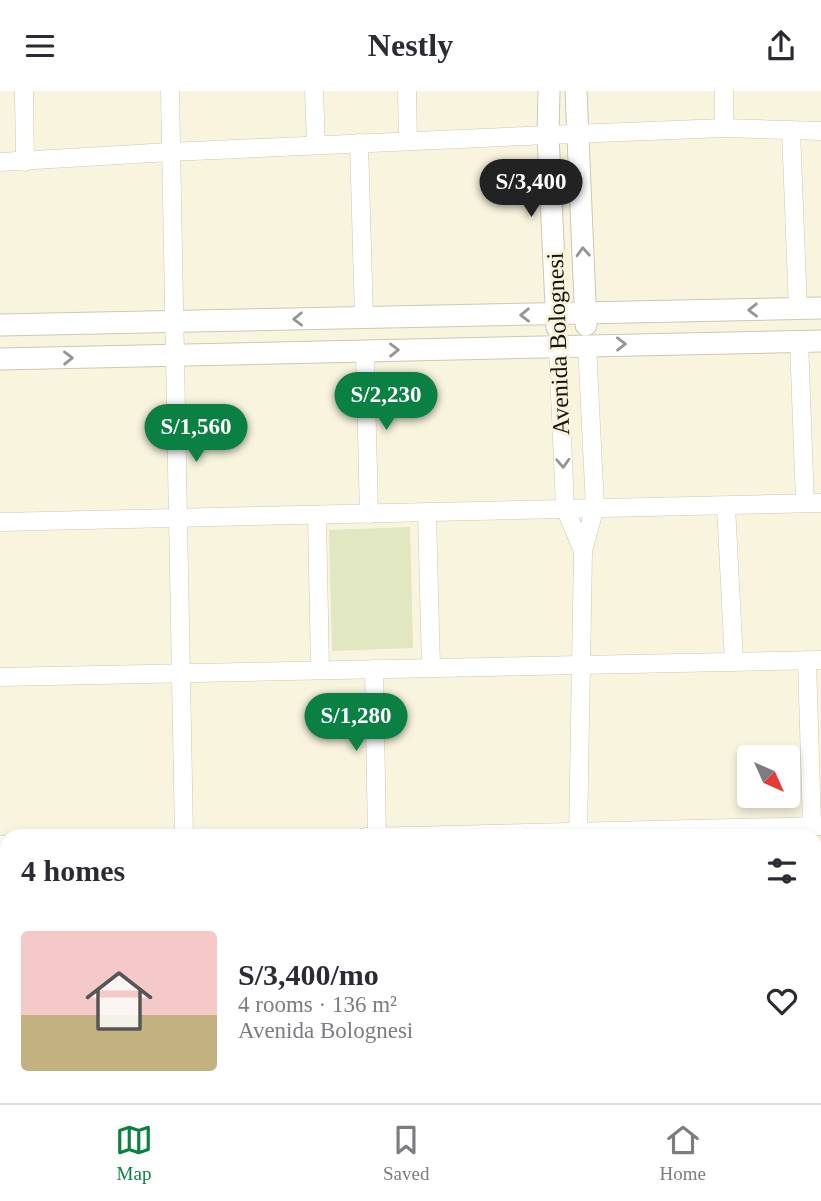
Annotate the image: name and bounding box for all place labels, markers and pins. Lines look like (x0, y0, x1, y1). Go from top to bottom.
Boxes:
pin: S/3,400 (466, 159, 596, 219)
pin: S/2,230 (321, 373, 451, 432)
pin: S/1,560 (131, 405, 261, 464)
pin: S/1,280 (291, 693, 421, 753)

